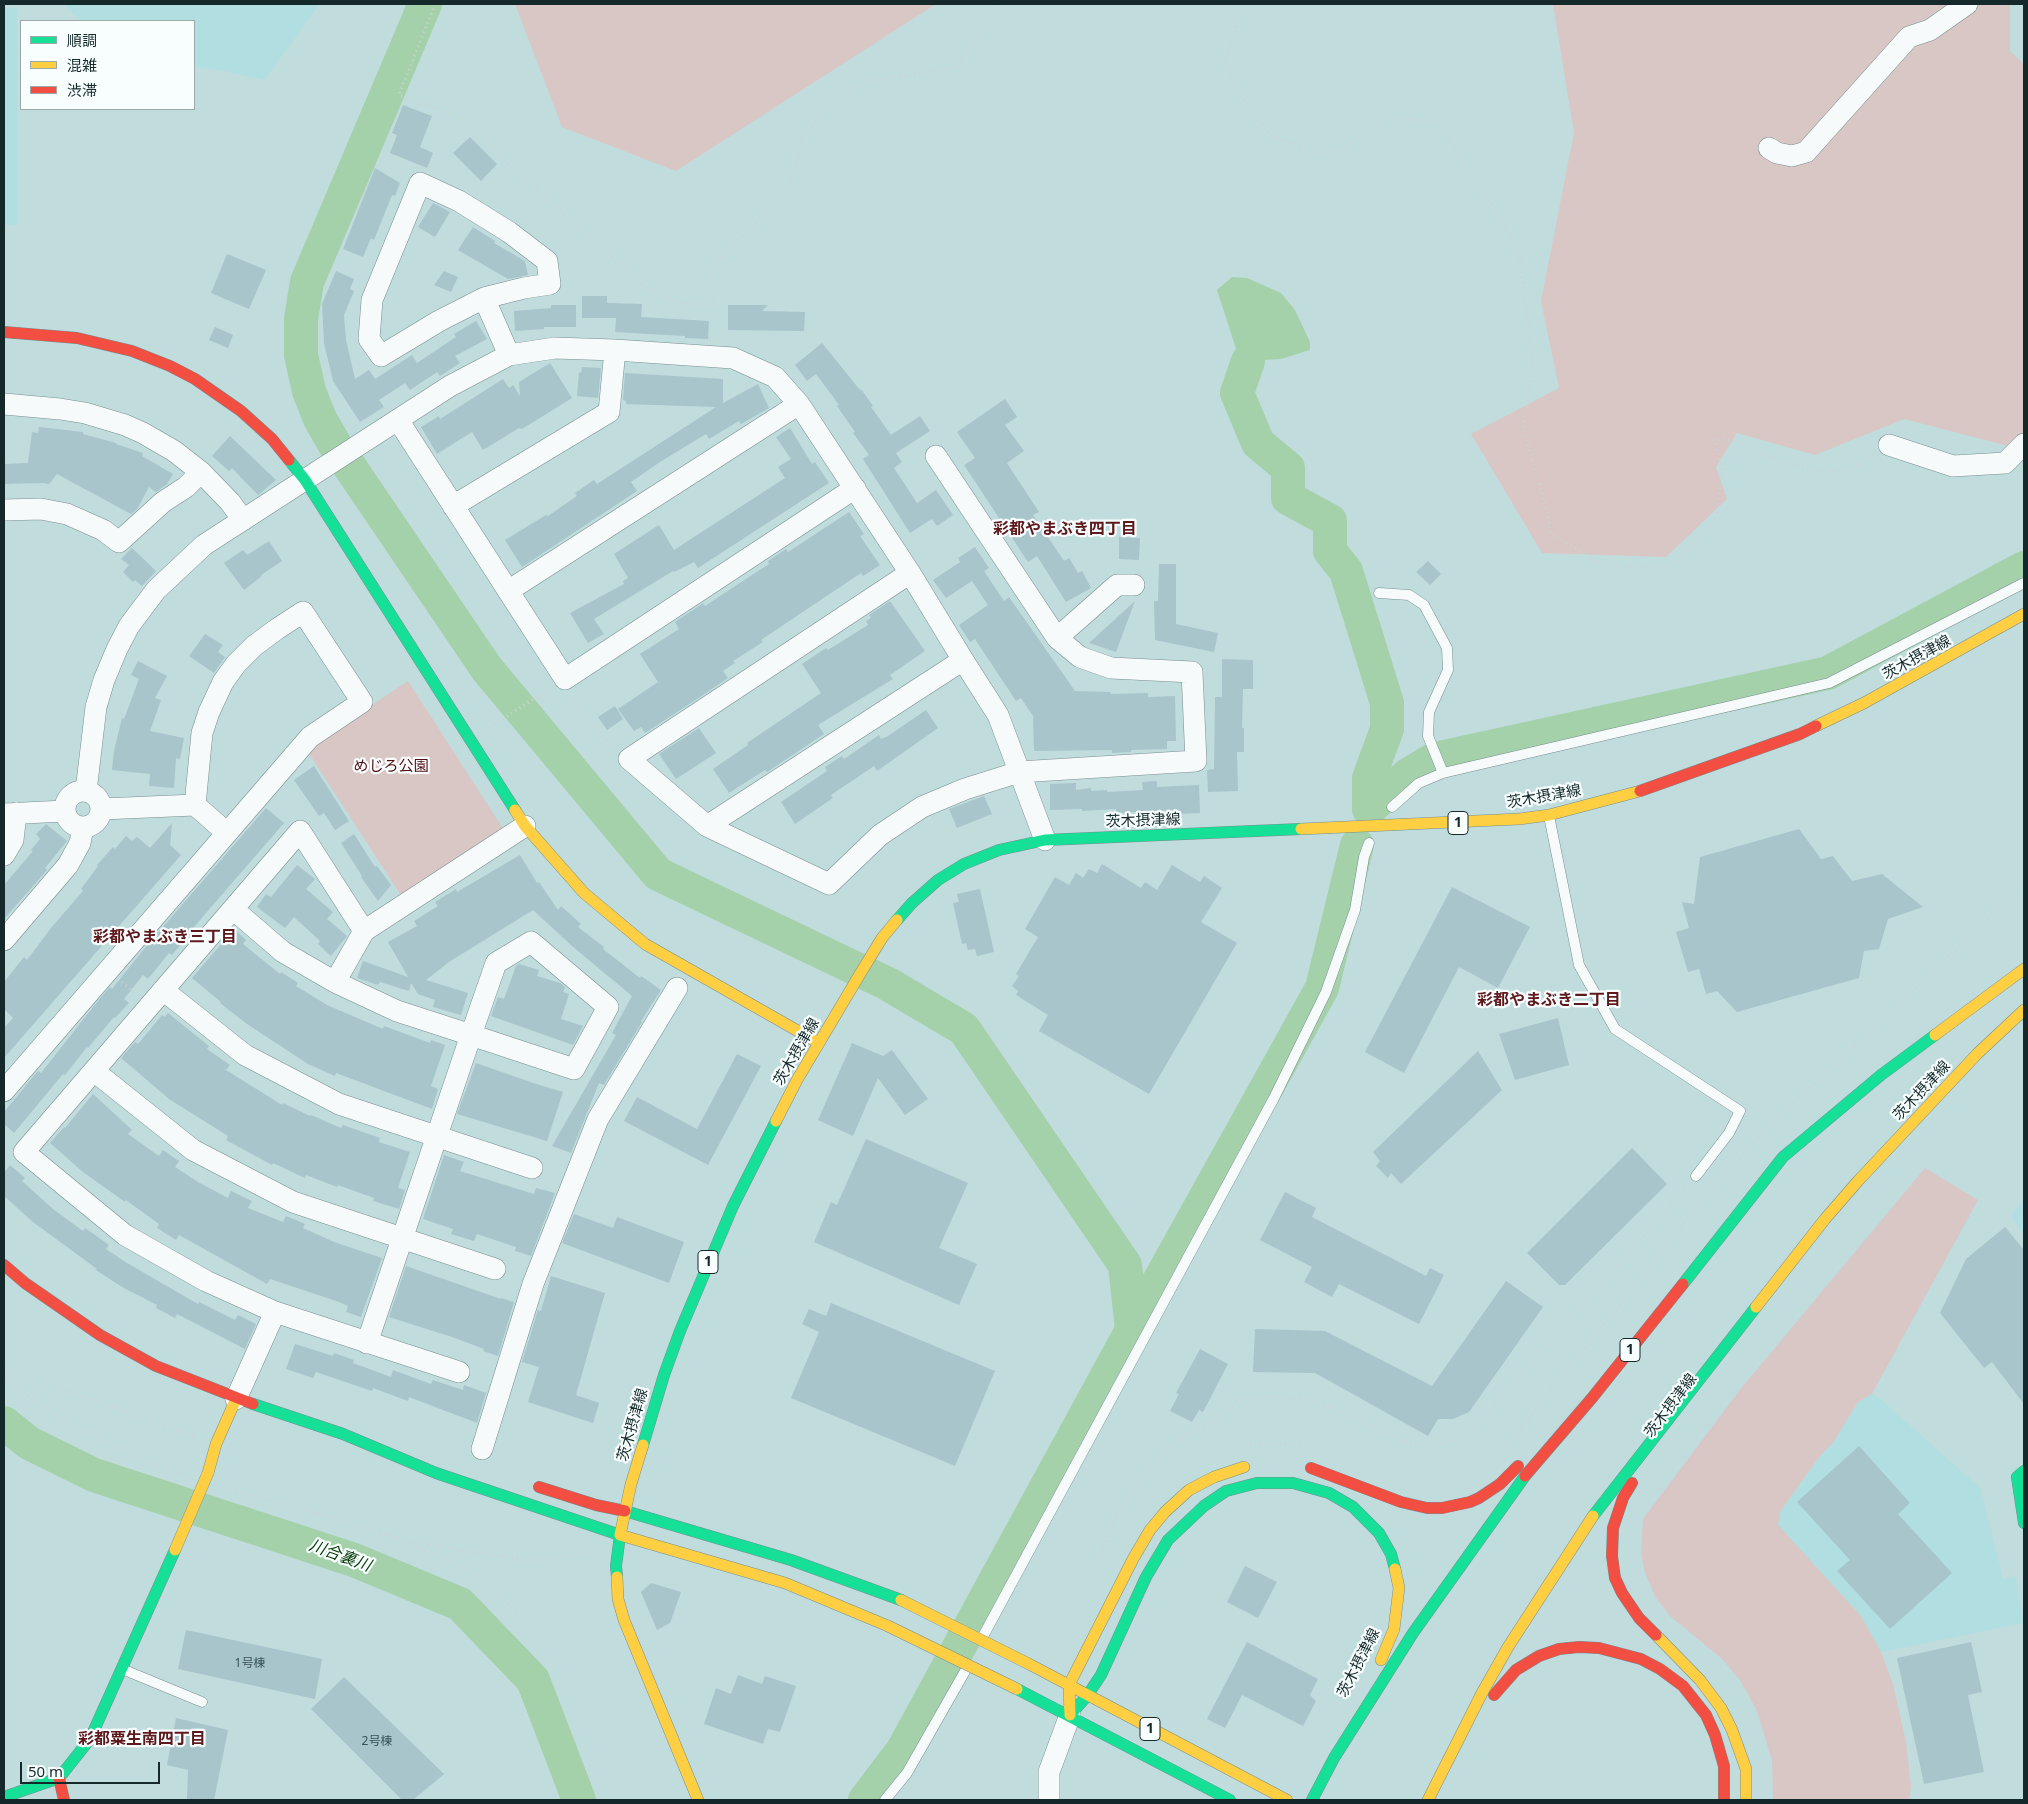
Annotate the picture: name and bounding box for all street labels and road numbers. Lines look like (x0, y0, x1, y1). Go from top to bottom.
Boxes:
street label: 茨木摂津線 (1880, 632, 1954, 684)
street label: 茨木摂津線 (1506, 782, 1582, 812)
street label: 茨木摂津線 (1105, 811, 1181, 831)
road number: 1 (1448, 811, 1468, 834)
street label: 茨木摂津線 (770, 1015, 824, 1089)
street label: 茨木摂津線 (1890, 1057, 1954, 1125)
road number: 1 (698, 1250, 718, 1274)
road number: 1 (1620, 1338, 1640, 1362)
street label: 茨木摂津線 (1641, 1371, 1701, 1441)
street label: 茨木摂津線 (614, 1386, 652, 1464)
street label: 茨木摂津線 (1334, 1626, 1384, 1700)
road number: 1 (1140, 1718, 1160, 1740)

